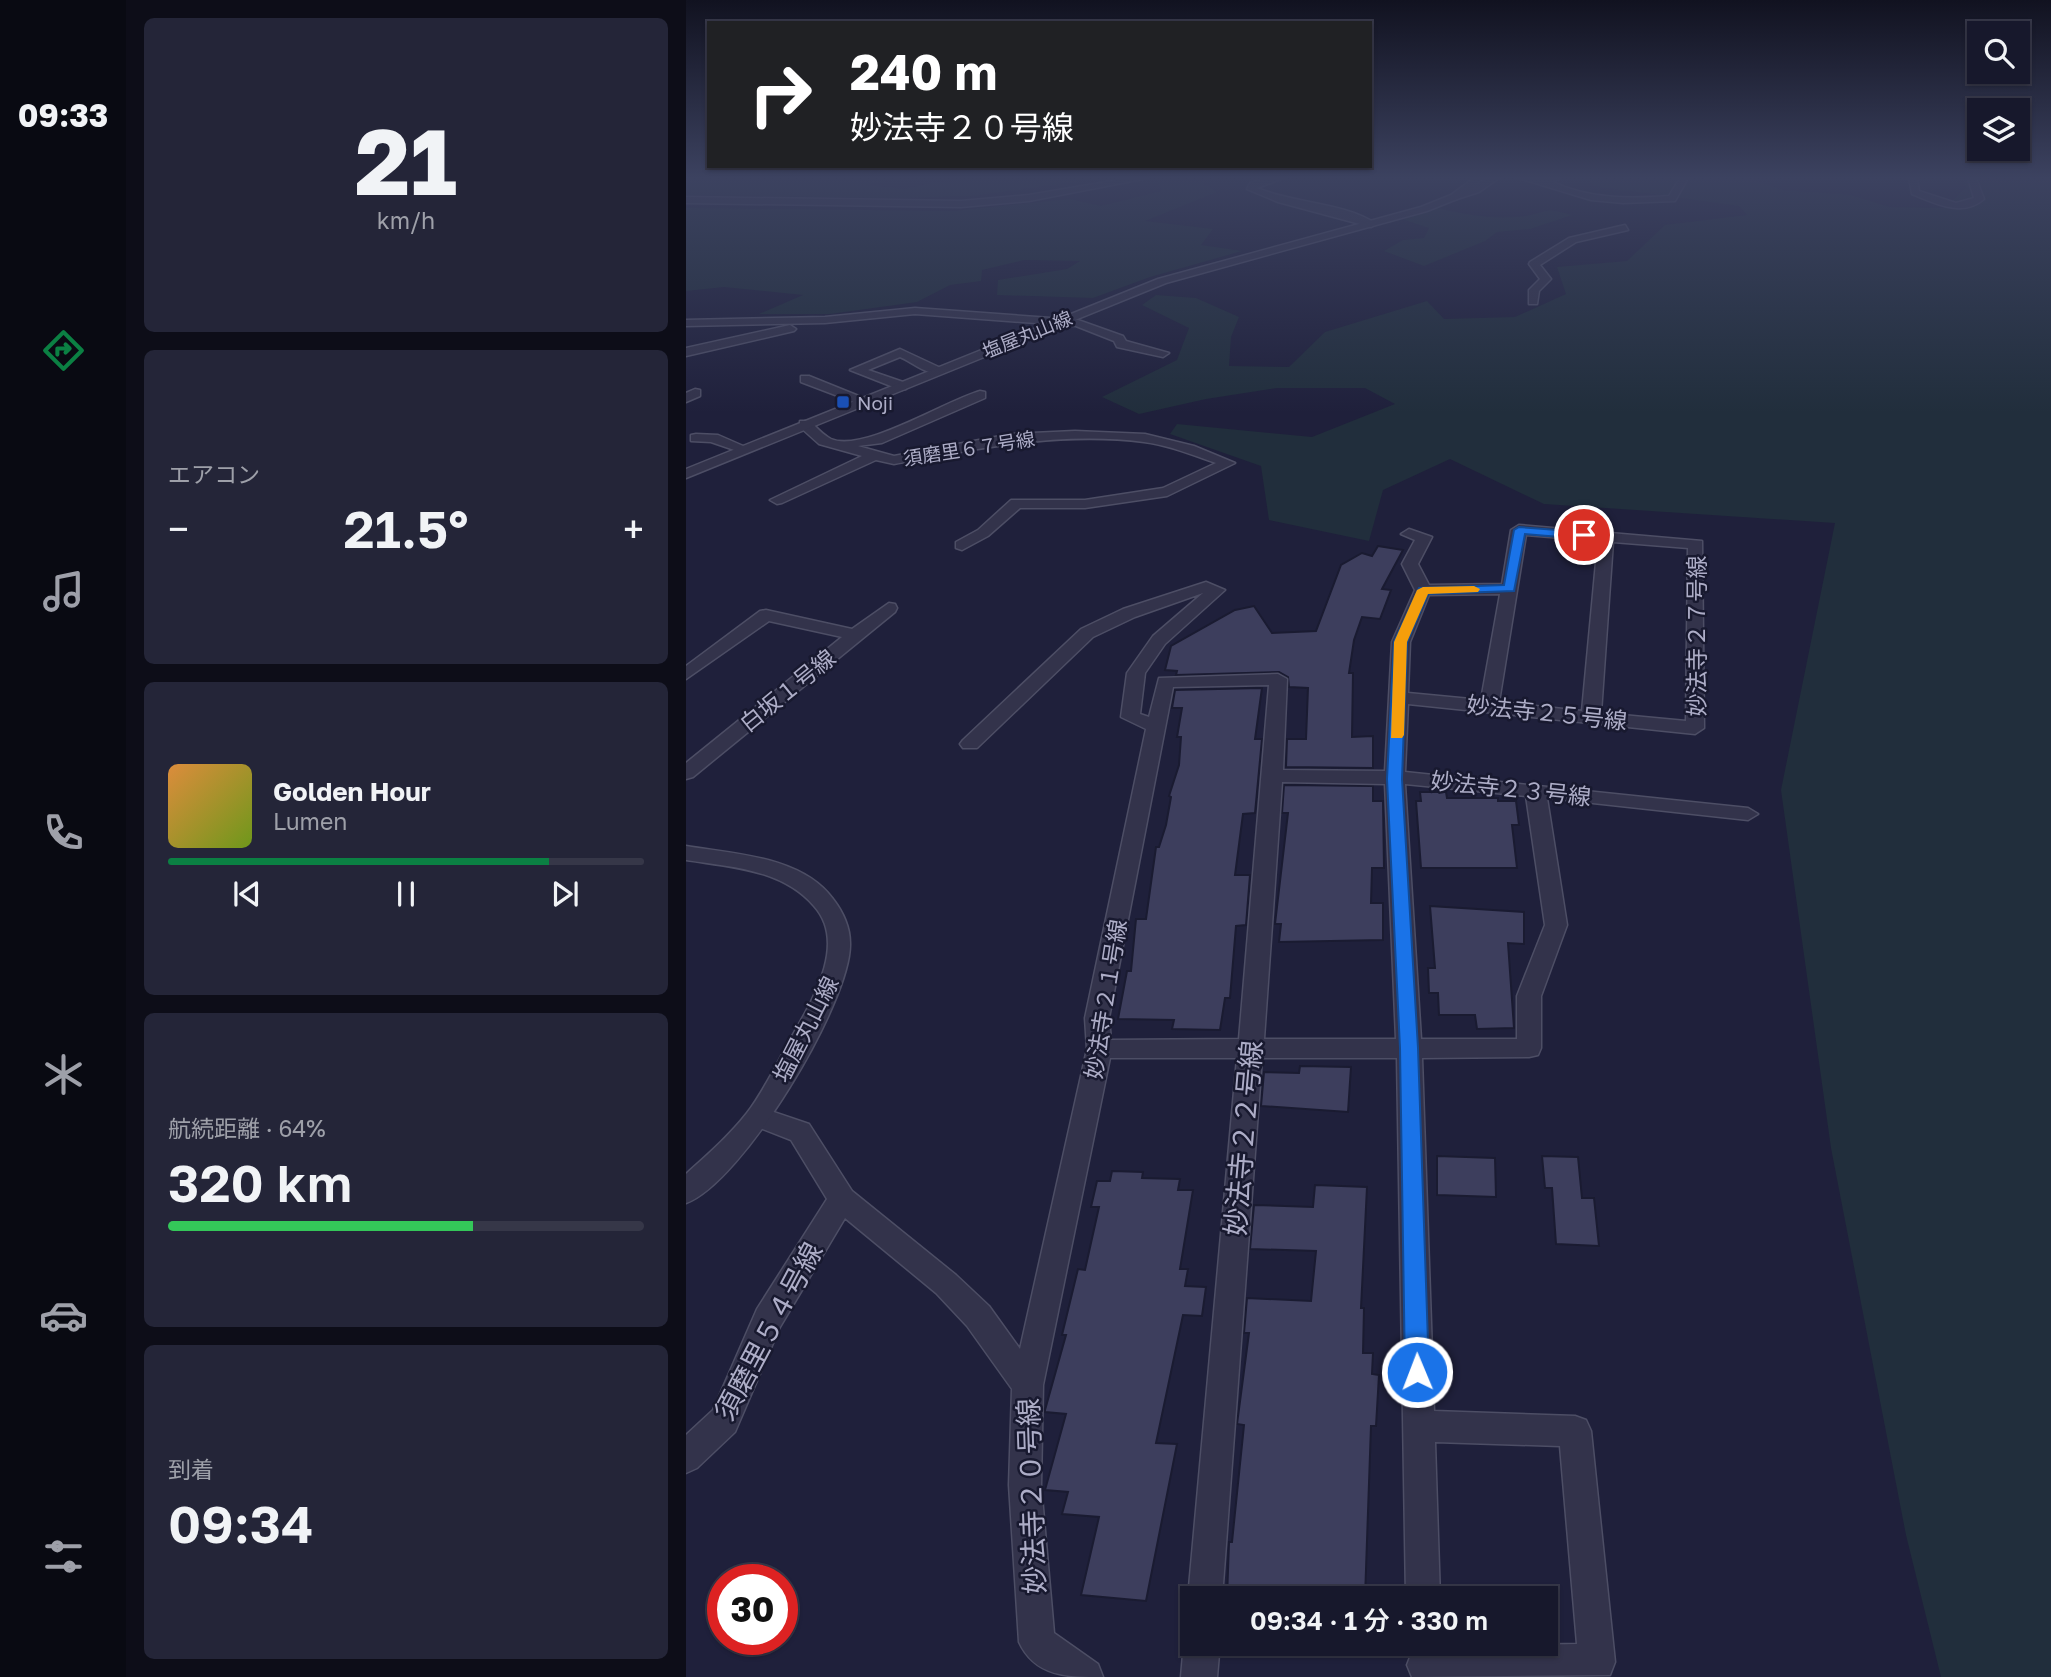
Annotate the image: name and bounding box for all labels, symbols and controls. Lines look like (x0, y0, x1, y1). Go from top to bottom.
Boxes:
map controls (1967, 21, 2030, 161)
button: search (1967, 21, 2030, 84)
text: 240 m (850, 42, 998, 101)
icon: right (735, 49, 826, 140)
text: 09:33 (18, 96, 108, 134)
button: layers (1967, 98, 2030, 161)
text: 21 (355, 106, 457, 215)
text: 妙法寺２０号線 (850, 108, 1074, 146)
text: km/h (377, 206, 435, 234)
street label: 塩屋丸山線 (979, 306, 1075, 362)
icon: directions (39, 326, 88, 375)
place label: Noji (857, 391, 893, 414)
marker: Noji (835, 394, 851, 410)
street label: 須磨里６７号線 (902, 426, 1036, 470)
text: エアコン (168, 460, 260, 488)
text: 21.5° (344, 497, 468, 559)
pin (1554, 505, 1614, 565)
text: − (168, 506, 189, 551)
text: + (623, 506, 644, 551)
icon: arrive (1565, 516, 1603, 554)
street label: 妙法寺２７号線 (1682, 556, 1710, 717)
icon: music (39, 567, 88, 616)
street label: 白坂１号線 (734, 643, 840, 737)
street label: 妙法寺２５号線 (1465, 690, 1629, 734)
street label: 妙法寺２３号線 (1429, 766, 1593, 810)
text: Golden Hour (273, 776, 431, 807)
text: Lumen (273, 807, 347, 835)
icon: phone (39, 808, 88, 857)
icon: previous (228, 875, 266, 913)
icon: pause (387, 875, 425, 913)
icon: next (546, 875, 584, 913)
street label: 妙法寺２１号線 (1079, 917, 1131, 1081)
street label: 塩屋丸山線 (766, 971, 844, 1087)
street label: 妙法寺２２号線 (1218, 1039, 1268, 1237)
icon: climate (39, 1050, 88, 1099)
text: 航続距離 · 64% (168, 1114, 326, 1142)
text: 320 km (168, 1151, 352, 1213)
street label: 須磨里５４号線 (707, 1237, 829, 1425)
icon: car (39, 1291, 88, 1340)
position arrow (1380, 1335, 1454, 1409)
street label: 妙法寺２０号線 (1011, 1397, 1051, 1595)
text: 到着 (168, 1455, 214, 1483)
text: 09:34 (168, 1492, 314, 1554)
icon: filters (39, 1532, 88, 1581)
speed limit sign: 30 (707, 1564, 798, 1655)
text: 09:34 · 1 分 · 330 m (1250, 1605, 1488, 1636)

